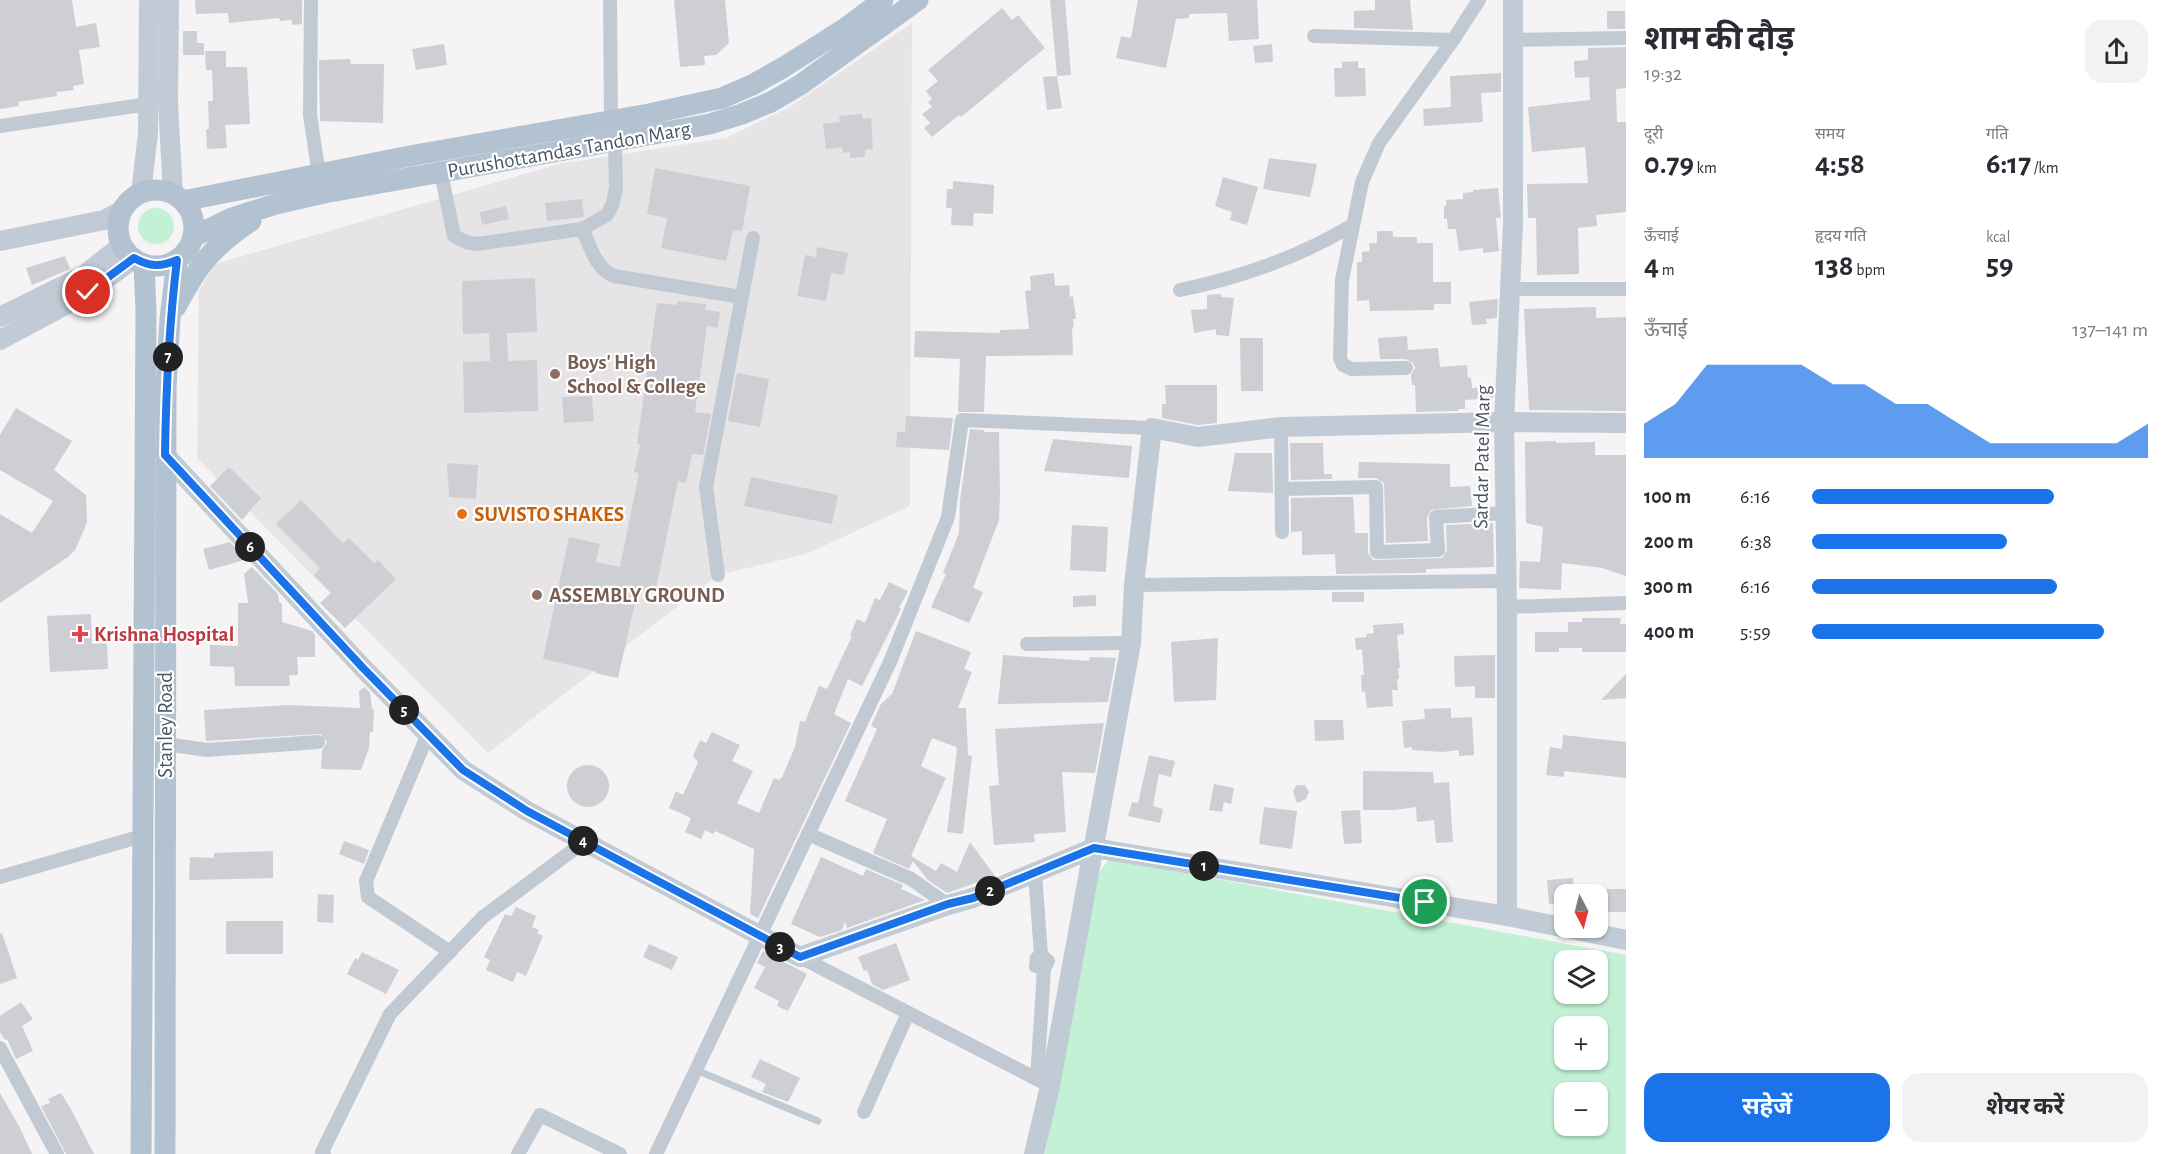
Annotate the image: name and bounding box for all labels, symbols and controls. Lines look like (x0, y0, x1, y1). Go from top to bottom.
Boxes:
button: share (2085, 20, 2148, 83)
text: शाम की दौड़ (1644, 23, 1794, 56)
text: 19:32 (1644, 64, 1682, 84)
street label: Purushottamdas Tandon Marg (446, 118, 693, 182)
text: दूरी (1644, 126, 1663, 142)
text: समय (1815, 126, 1845, 142)
text: गति (1986, 126, 2008, 142)
text: 0.79 (1644, 149, 1694, 179)
text: 4:58 (1815, 149, 1865, 179)
text: 6:17 (1986, 149, 2031, 179)
text: km (1694, 160, 1717, 176)
text: /km (2031, 160, 2058, 176)
text: ऊँचाई (1644, 228, 1679, 244)
text: हृदय गति (1815, 228, 1867, 244)
text: kcal (1986, 229, 2010, 245)
text: 59 (1986, 250, 2013, 280)
text: 4 (1644, 251, 1659, 281)
text: 138 (1815, 251, 1854, 281)
text: m (1659, 262, 1675, 278)
text: bpm (1854, 262, 1885, 278)
pin (62, 266, 113, 317)
icon: check (71, 275, 104, 308)
text: ऊँचाई (1644, 320, 1687, 340)
text: 137–141 m (2072, 320, 2148, 340)
pin: 7 (153, 342, 183, 372)
text: 7 (165, 349, 171, 365)
place label: Boys' High School & College (567, 352, 706, 397)
marker: Boys' High School & College (548, 367, 562, 381)
street label: Sardar Patel Marg (1470, 384, 1494, 529)
text: 100 m (1644, 487, 1691, 507)
text: 6:16 (1740, 487, 1770, 507)
place label: SUVISTO SHAKES (474, 504, 624, 525)
marker: SUVISTO SHAKES (455, 507, 469, 521)
pin: 6 (235, 532, 265, 562)
text: 200 m (1644, 532, 1693, 552)
text: 6:38 (1740, 532, 1772, 552)
text: 6 (246, 539, 254, 555)
text: 300 m (1644, 577, 1693, 597)
text: 6:16 (1740, 577, 1770, 597)
place label: ASSEMBLY GROUND (549, 585, 725, 606)
marker: ASSEMBLY GROUND (530, 588, 544, 602)
text: 400 m (1644, 622, 1694, 642)
text: 5:59 (1740, 622, 1771, 642)
place label: Krishna Hospital (94, 624, 234, 645)
marker: Krishna Hospital (71, 625, 89, 643)
street label: Stanley Road (155, 672, 176, 778)
pin: 5 (389, 695, 419, 725)
text: 5 (401, 702, 407, 718)
pin: 4 (568, 826, 598, 856)
text: 4 (579, 833, 587, 849)
pin: 1 (1189, 851, 1219, 881)
text: 1 (1201, 858, 1207, 874)
pin: 2 (975, 876, 1005, 906)
pin (1399, 876, 1450, 927)
text: 2 (986, 883, 994, 899)
north arrow (1554, 884, 1608, 938)
map controls (1554, 884, 1608, 1136)
icon: arrive (1408, 885, 1441, 918)
pin: 3 (765, 932, 795, 962)
text: 3 (777, 939, 783, 955)
button: layers (1554, 950, 1608, 1004)
button: + (1554, 1016, 1608, 1070)
button: सहेजें (1644, 1073, 1890, 1142)
button: शेयर करें (1902, 1073, 2148, 1142)
button: − (1554, 1082, 1608, 1136)

